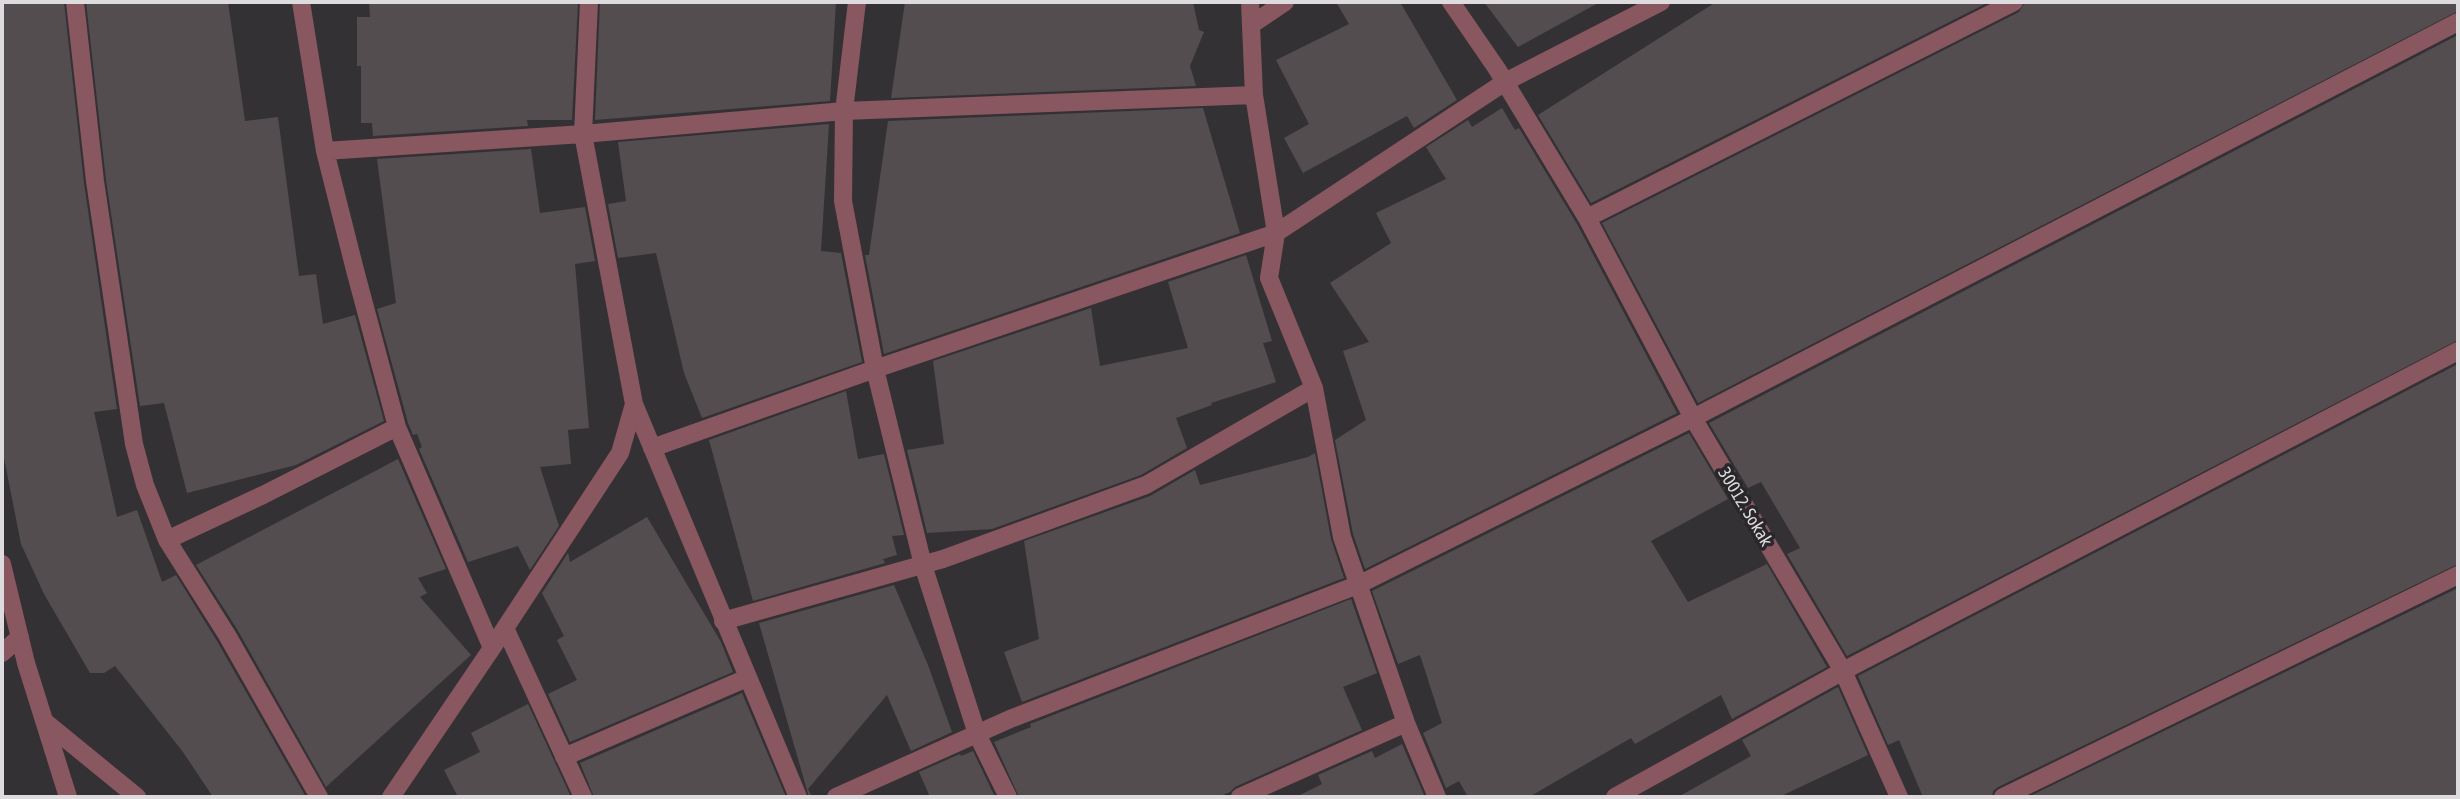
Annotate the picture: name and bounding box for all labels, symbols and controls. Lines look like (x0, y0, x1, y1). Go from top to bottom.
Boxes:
street label: 30012. Sokak (1713, 464, 1777, 550)

